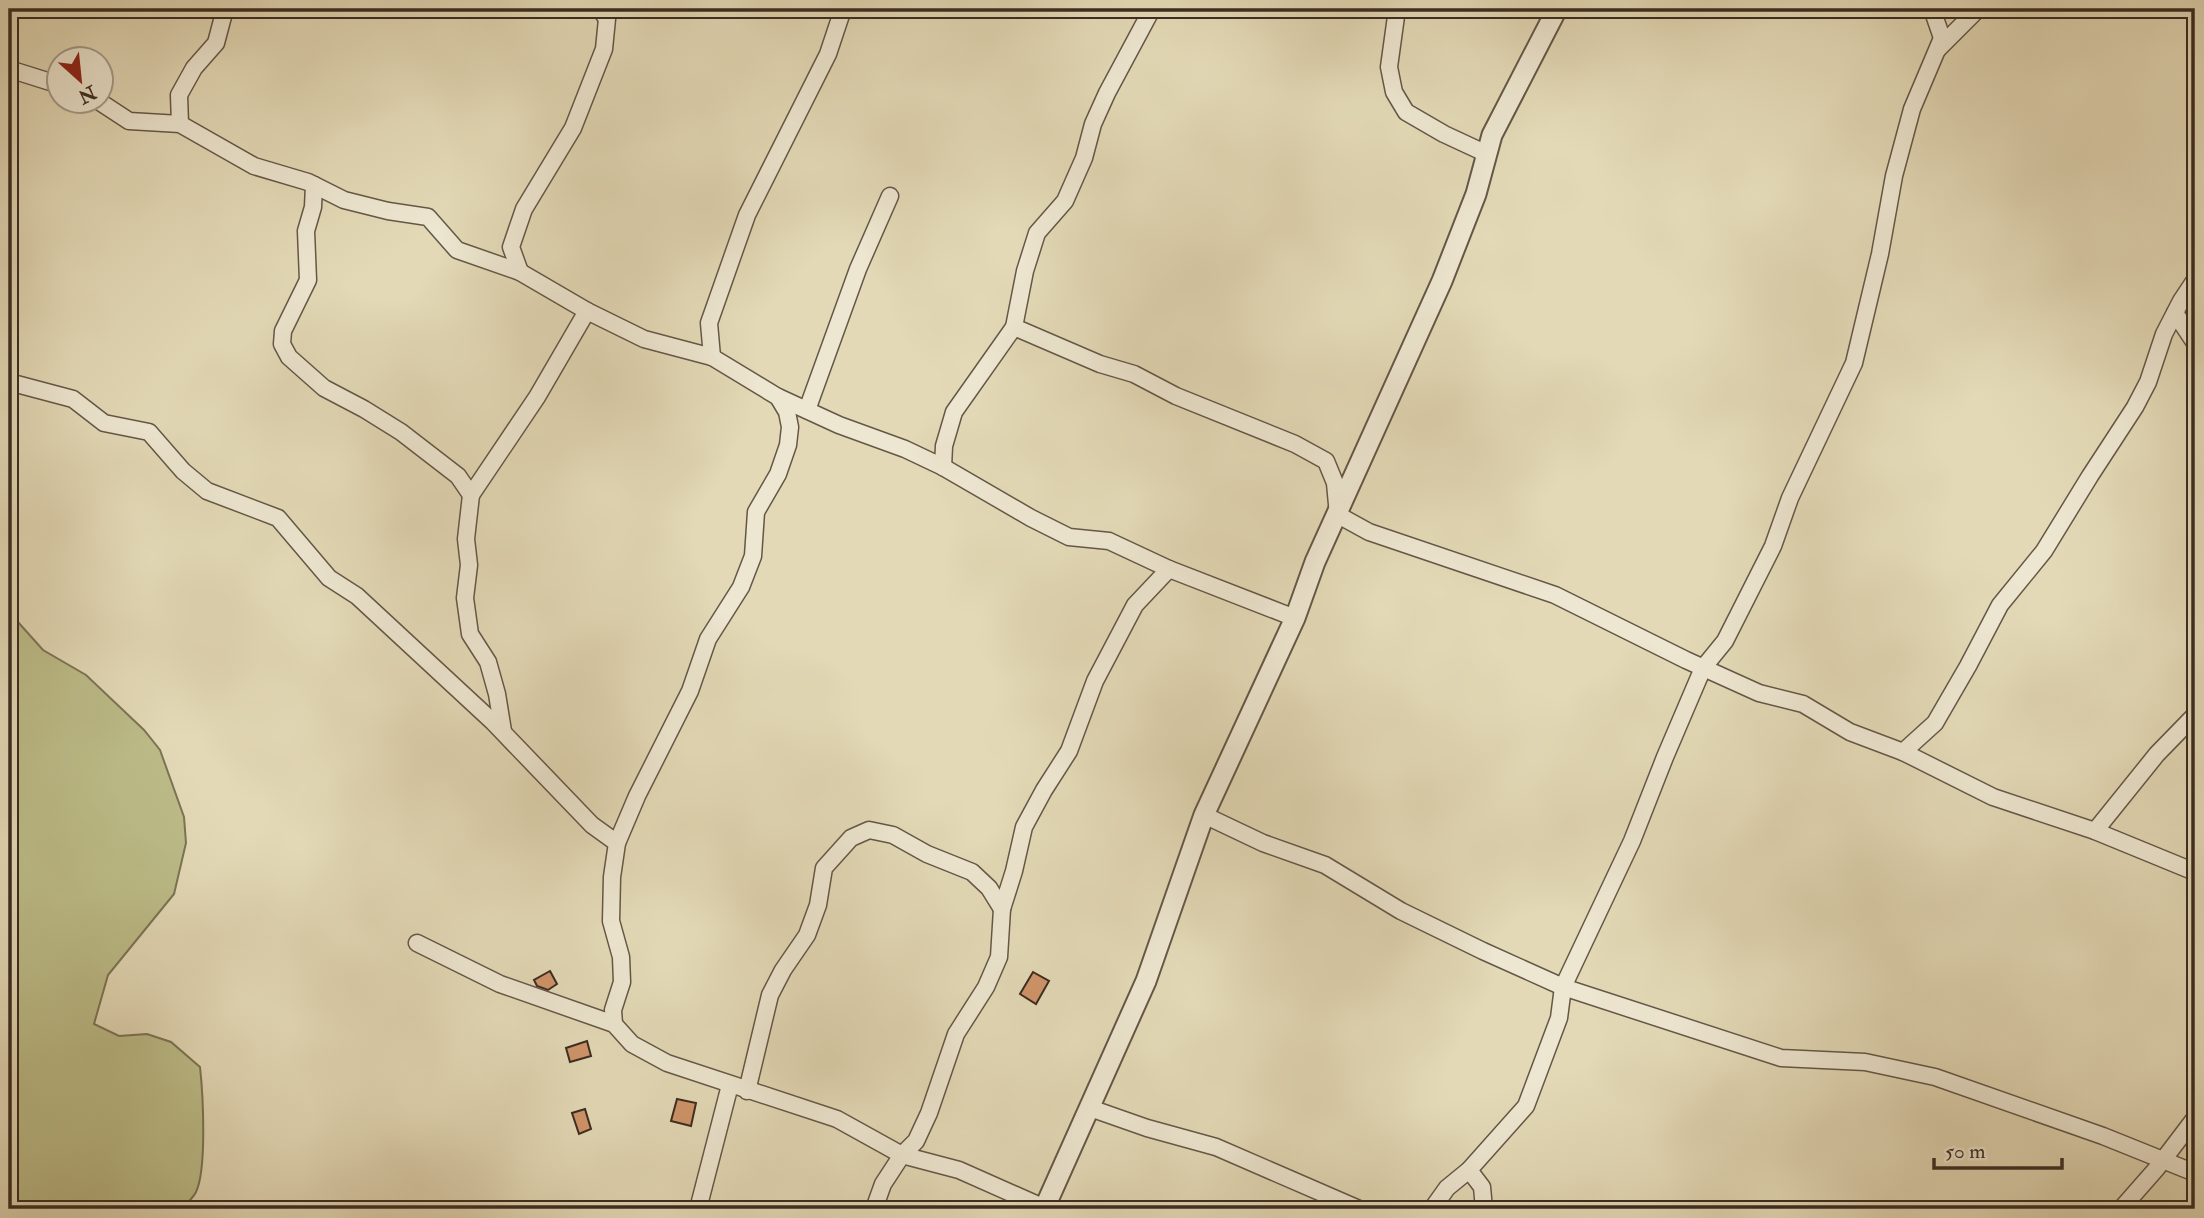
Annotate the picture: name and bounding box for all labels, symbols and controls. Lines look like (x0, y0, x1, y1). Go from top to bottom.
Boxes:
north arrow (46, 46, 116, 116)
text: N (73, 79, 101, 109)
scale bar (1934, 1127, 2062, 1171)
text: 50 m (1945, 1138, 1986, 1165)

